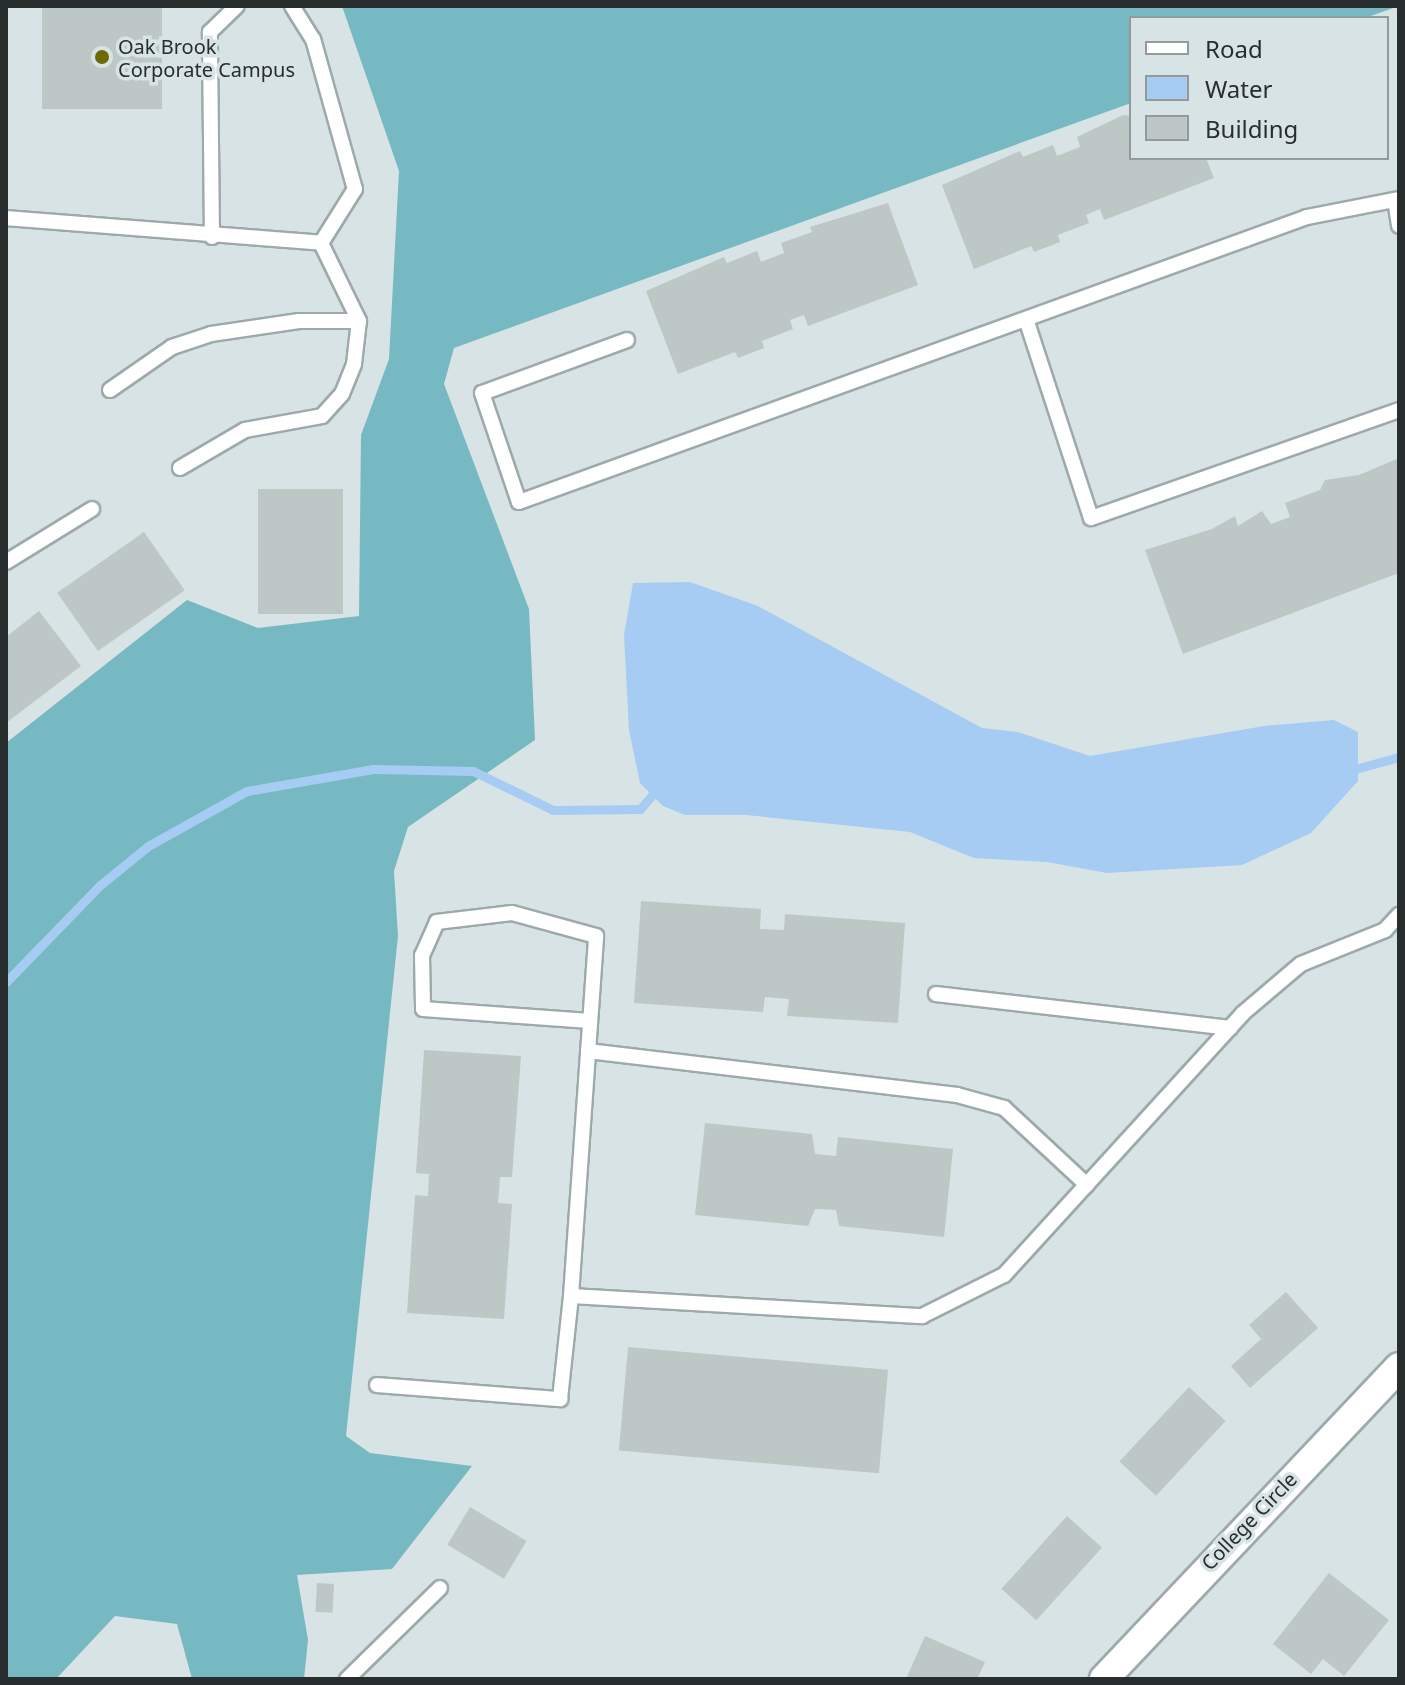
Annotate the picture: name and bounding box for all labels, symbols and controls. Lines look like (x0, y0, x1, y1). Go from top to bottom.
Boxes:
legend (1129, 16, 1389, 160)
text: Road (1205, 32, 1263, 65)
place label: Oak Brook Corporate Campus (118, 34, 295, 81)
marker: Oak Brook Corporate Campus (93, 48, 111, 66)
text: Water (1205, 72, 1272, 105)
text: Building (1205, 112, 1298, 145)
street label: College Circle (1196, 1467, 1302, 1575)

